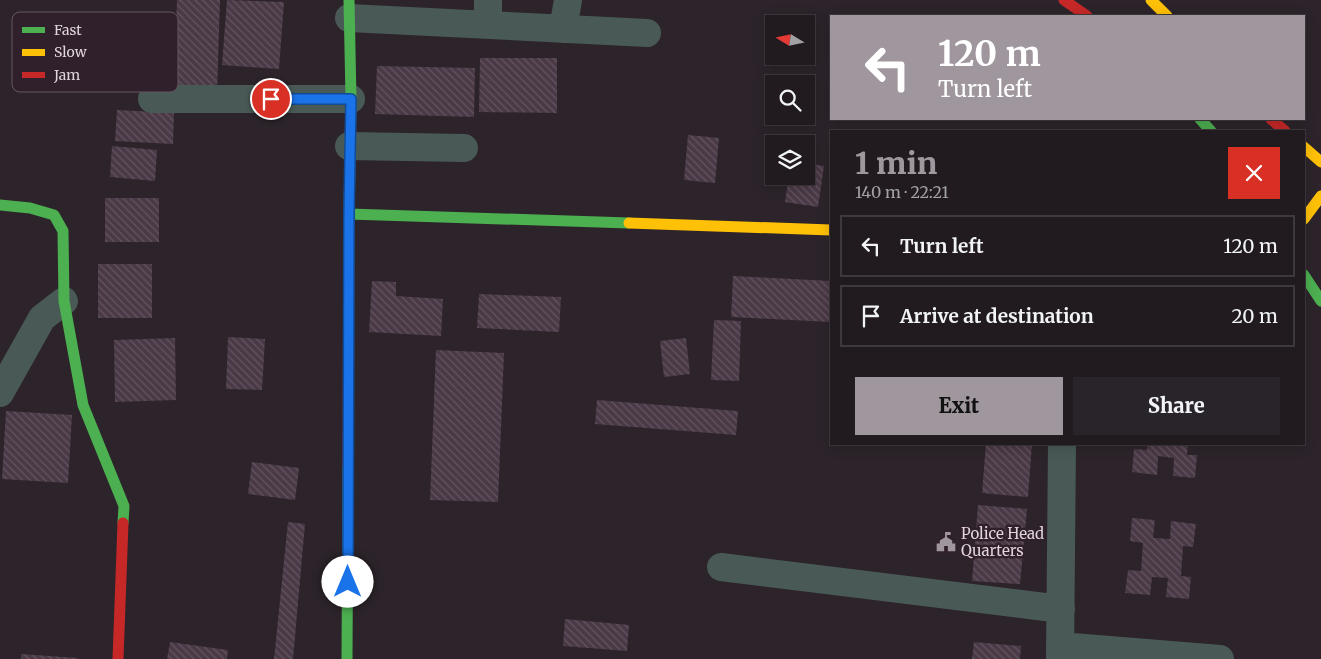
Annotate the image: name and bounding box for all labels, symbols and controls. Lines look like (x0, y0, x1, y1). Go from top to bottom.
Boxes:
legend (12, 12, 178, 92)
north arrow (765, 15, 815, 65)
map controls (765, 15, 815, 185)
text: Fast (54, 21, 82, 39)
text: 120 m (938, 32, 1041, 76)
icon: left (855, 35, 920, 100)
text: Slow (54, 43, 87, 61)
text: Jam (53, 66, 80, 84)
button: search (765, 75, 815, 125)
text: Turn left (938, 75, 1032, 103)
pin (250, 78, 292, 120)
icon: arrive (257, 85, 285, 113)
button: layers (765, 135, 815, 185)
text: 1 min (855, 144, 937, 182)
button: close (1228, 147, 1280, 199)
text: 140 m · 22:21 (855, 182, 949, 202)
icon: left (857, 232, 885, 260)
text: Turn left (900, 234, 984, 258)
text: 120 m (1223, 234, 1278, 258)
icon: arrive (857, 302, 885, 330)
text: Arrive at destination (900, 304, 1094, 328)
text: 20 m (1231, 304, 1278, 328)
button: Exit (855, 377, 1063, 435)
button: Share (1073, 377, 1280, 435)
place label: Police Head Quarters (961, 524, 1044, 560)
public building icon: Police Head Quarters (935, 531, 957, 553)
position arrow (321, 555, 373, 607)

